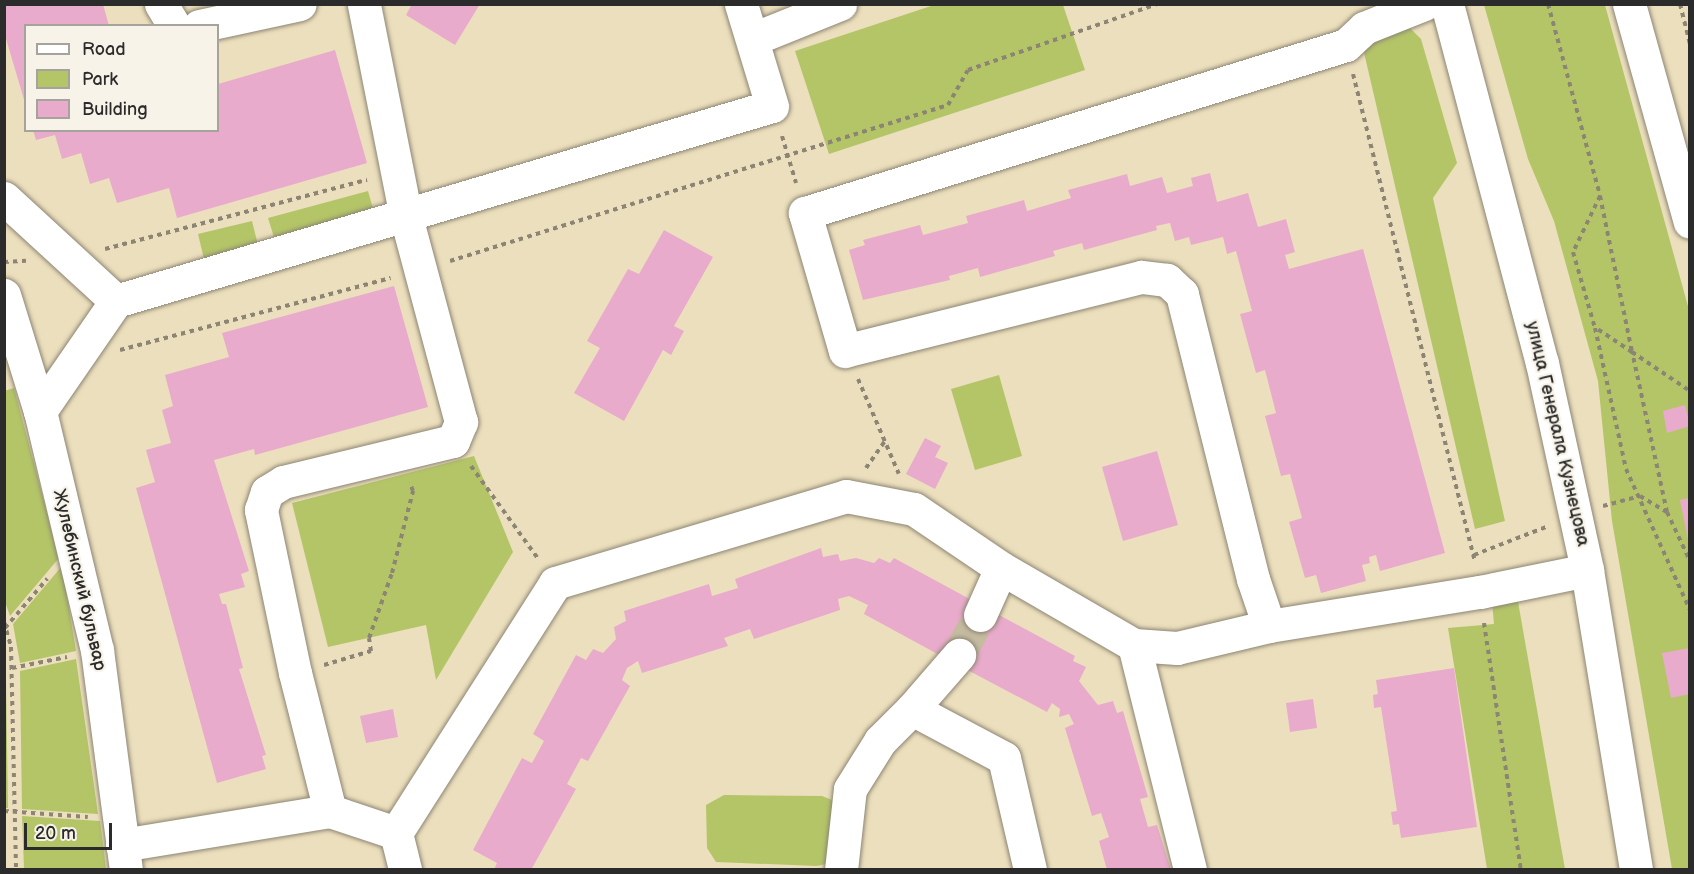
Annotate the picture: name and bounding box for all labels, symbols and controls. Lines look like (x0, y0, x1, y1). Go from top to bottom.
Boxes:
legend (24, 24, 219, 132)
text: Road (82, 39, 126, 60)
text: Park (82, 69, 118, 90)
text: Building (82, 99, 148, 120)
street label: улица Генерала Кузнецова (1521, 319, 1593, 549)
street label: Жулебинский бульвар (48, 487, 110, 673)
scale bar (27, 811, 116, 849)
text: 20 m (35, 823, 76, 844)

